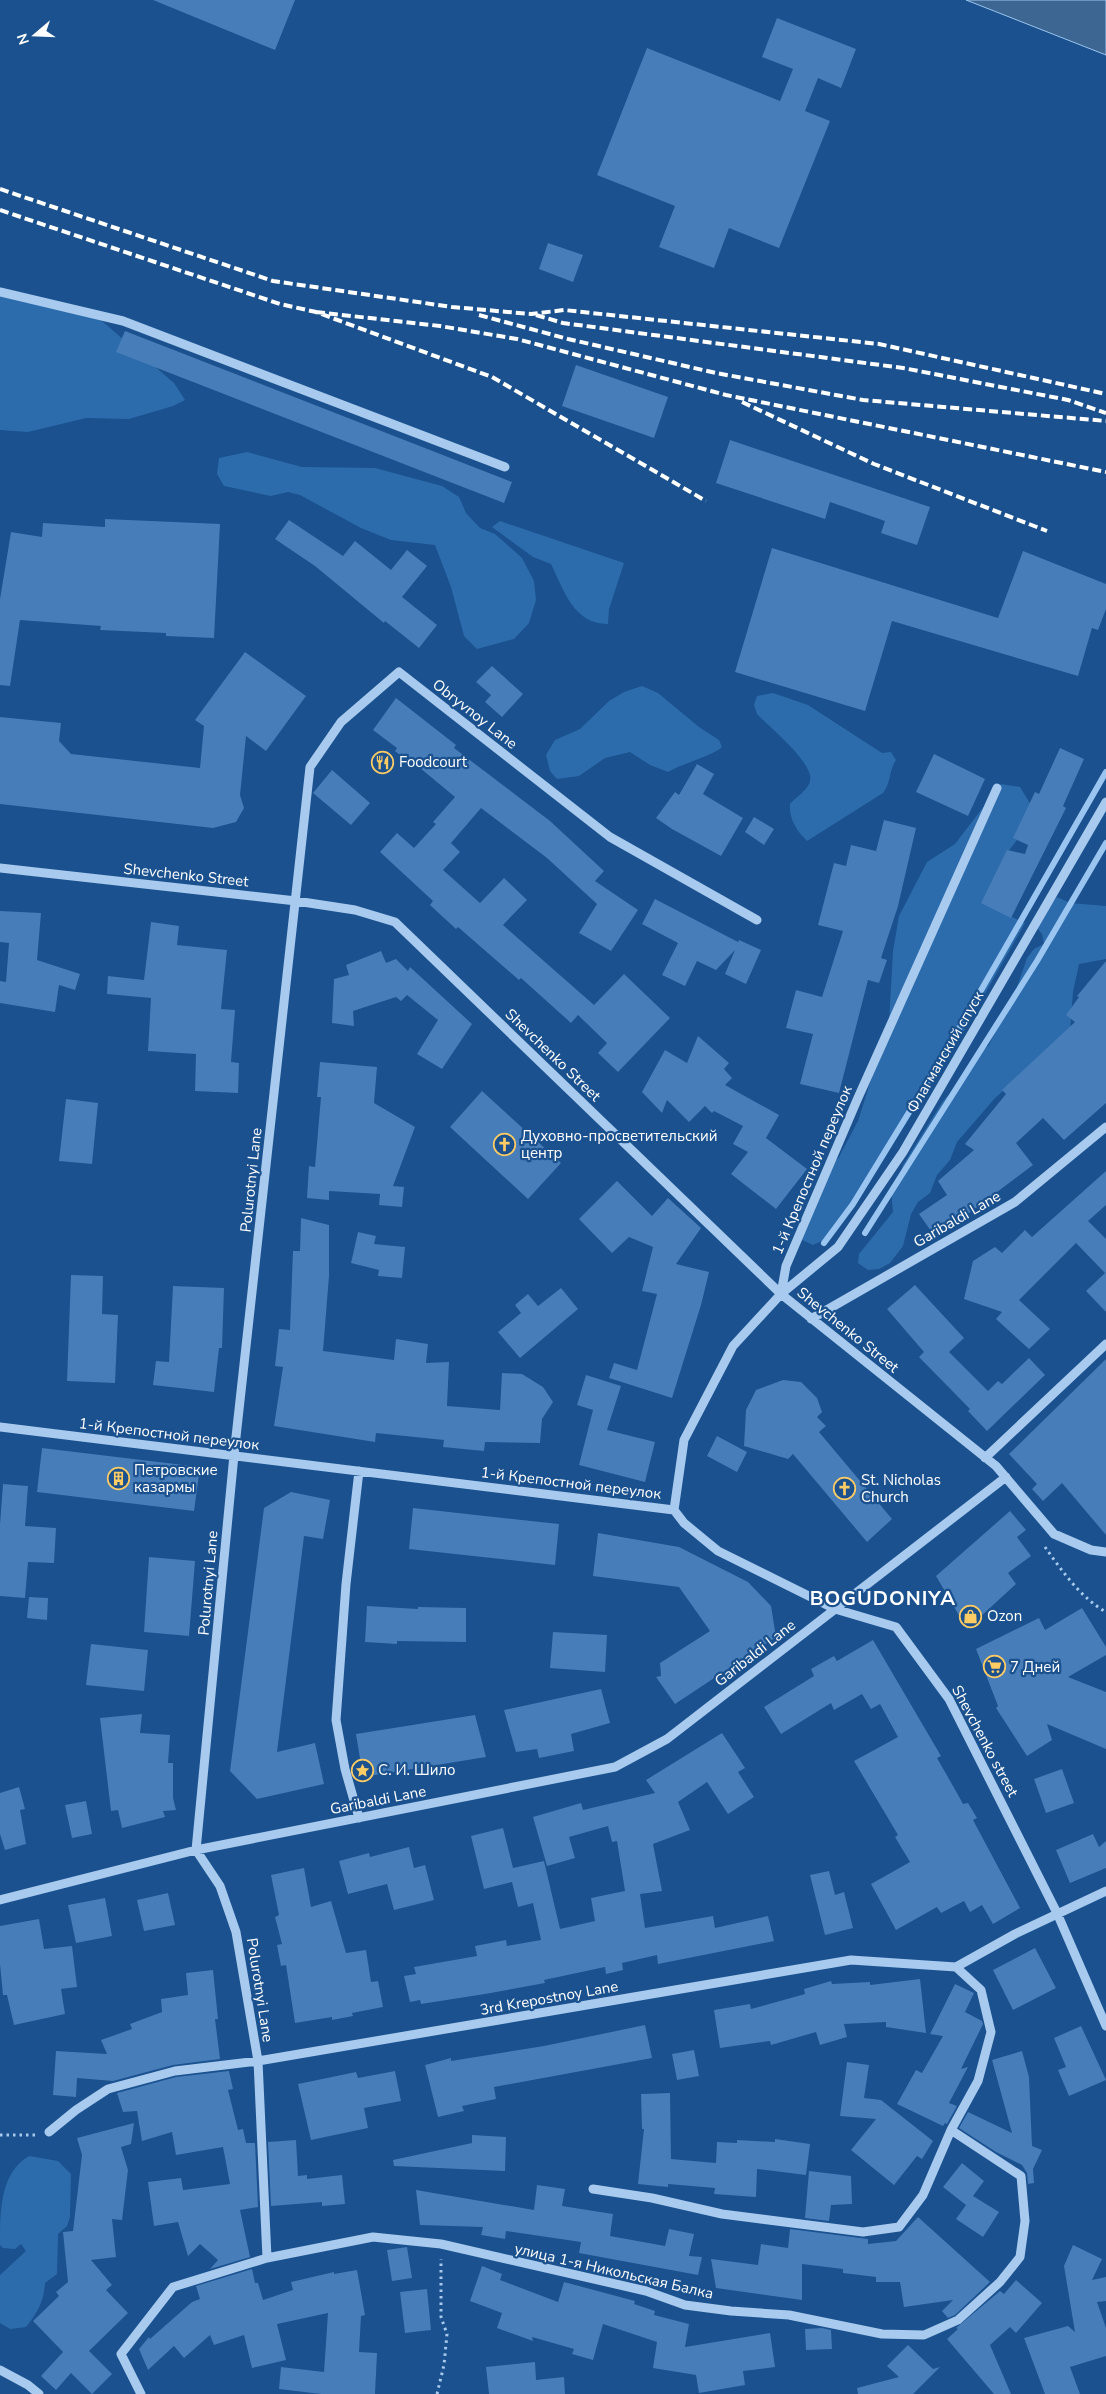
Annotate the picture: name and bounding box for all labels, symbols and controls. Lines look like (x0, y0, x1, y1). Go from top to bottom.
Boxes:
north arrow (10, 10, 60, 60)
text: N (12, 31, 34, 47)
street label: Obryvnoy Lane (428, 675, 522, 754)
restaurant icon: Foodcourt (371, 750, 395, 774)
place label: Foodcourt (399, 752, 468, 772)
street label: Shevchenko Street (122, 858, 250, 892)
street label: Флагманский спуск (902, 987, 988, 1117)
street label: Shevchenko Street (501, 1004, 606, 1106)
street label: 1-й Крепостной переулок (767, 1082, 857, 1258)
place label: Духовно-просветительский центр (521, 1126, 718, 1163)
street label: Polurotnyi Lane (236, 1127, 266, 1233)
church icon: Духовно-просветительский центр (493, 1133, 517, 1157)
street label: Garibaldi Lane (910, 1186, 1004, 1252)
street label: Shevchenko Street (793, 1283, 904, 1378)
street label: 1-й Крепостной переулок (78, 1413, 261, 1455)
place label: Петровские казармы (134, 1460, 218, 1497)
street label: 1-й Крепостной переулок (480, 1462, 663, 1504)
building icon: Петровские казармы (106, 1467, 130, 1491)
place label: St. Nicholas Church (861, 1470, 941, 1507)
church icon: St. Nicholas Church (833, 1477, 857, 1501)
street label: Polurotnyi Lane (193, 1530, 223, 1636)
district label: BOGUDONIYA (810, 1585, 956, 1612)
shop icon: Ozon (959, 1604, 983, 1628)
place label: Ozon (987, 1606, 1022, 1626)
street label: Garibaldi Lane (710, 1615, 800, 1691)
supermarket icon: 7 Дней (982, 1655, 1006, 1679)
place label: 7 Дней (1010, 1657, 1060, 1677)
street label: Shevchenko street (947, 1682, 1023, 1801)
place icon: С. И. Шило (350, 1758, 374, 1782)
place label: С. И. Шило (378, 1760, 456, 1780)
street label: Garibaldi Lane (328, 1781, 428, 1819)
street label: Polurotnyi Lane (242, 1936, 278, 2044)
street label: 3rd Krepostnoy Lane (478, 1976, 620, 2020)
street label: улица 1-я Никольская Балка (513, 2238, 715, 2304)

